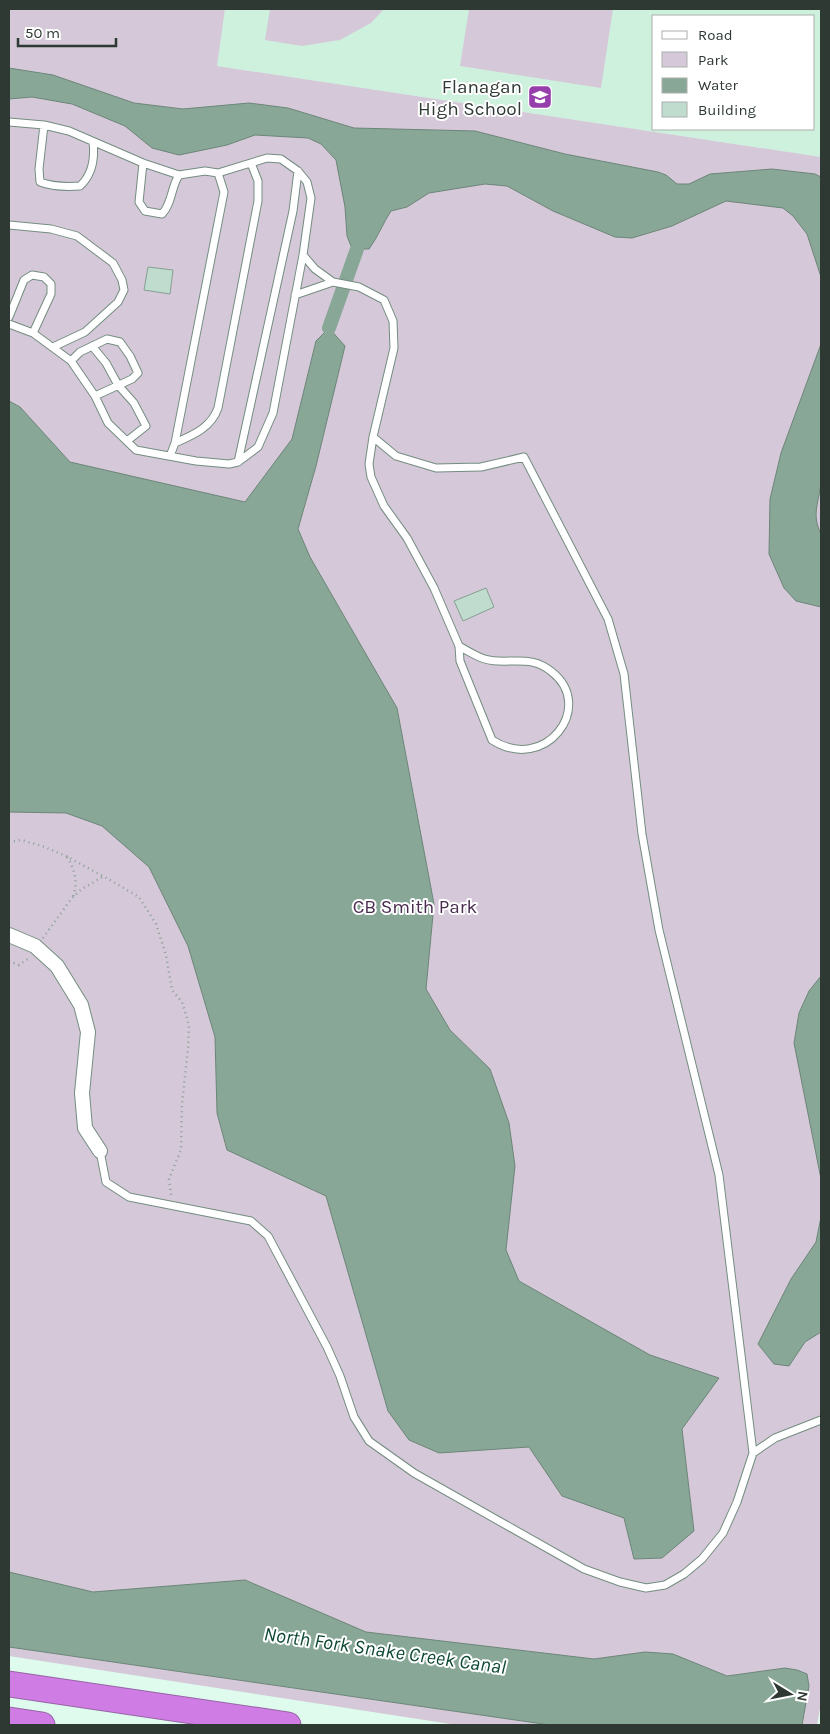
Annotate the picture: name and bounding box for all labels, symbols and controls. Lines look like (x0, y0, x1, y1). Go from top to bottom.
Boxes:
scale bar (18, 15, 115, 47)
legend (652, 15, 815, 130)
text: 50 m (25, 24, 60, 42)
text: Road (698, 26, 733, 44)
text: Park (698, 51, 728, 69)
place label: Flanagan High School (418, 76, 522, 120)
text: Water (698, 76, 739, 94)
school or university icon: Flanagan High School (527, 84, 553, 110)
text: Building (698, 101, 756, 119)
park label: CB Smith Park (353, 896, 478, 918)
water label: North Fork Snake Creek Canal (262, 1622, 508, 1679)
north arrow (765, 1669, 815, 1719)
text: N (793, 1690, 812, 1703)

